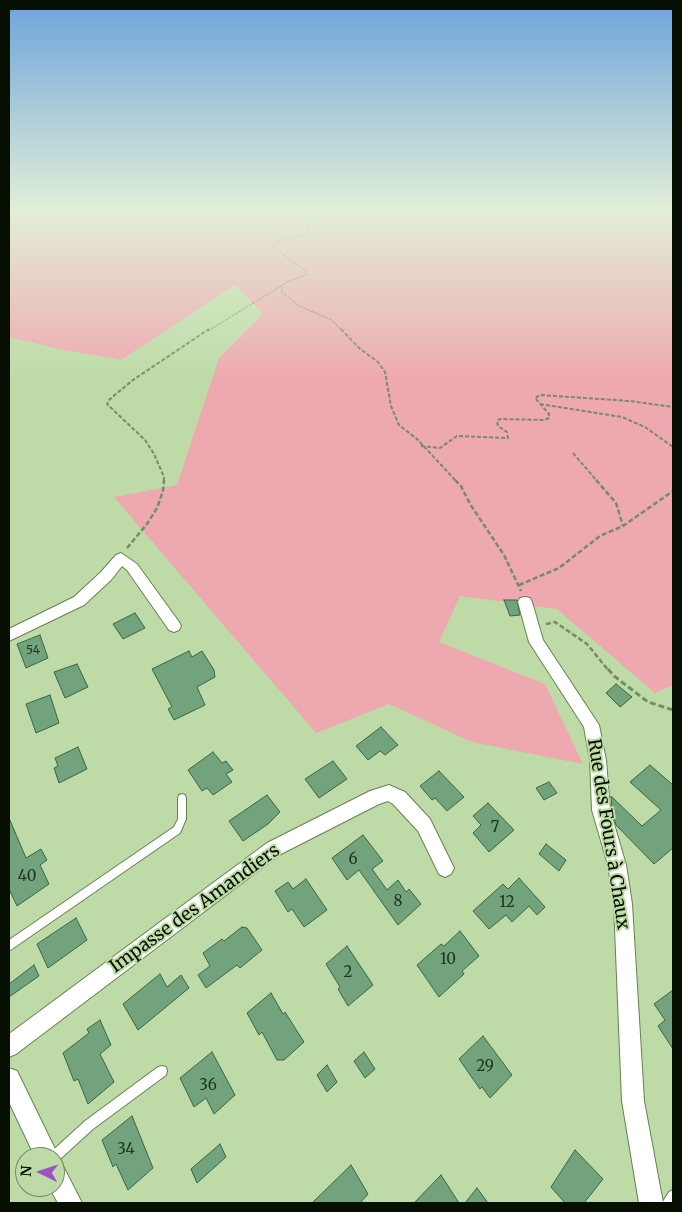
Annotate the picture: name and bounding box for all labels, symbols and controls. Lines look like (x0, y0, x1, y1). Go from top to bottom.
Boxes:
house number: 54 (26, 644, 40, 658)
street label: Rue des Fours à Chaux (582, 737, 634, 931)
house number: 7 (491, 819, 499, 837)
street label: Impasse des Amandiers (106, 840, 284, 978)
house number: 6 (348, 851, 358, 869)
house number: 40 (18, 868, 36, 886)
house number: 8 (394, 893, 402, 911)
house number: 12 (499, 894, 515, 912)
house number: 10 (440, 951, 456, 969)
house number: 2 (344, 964, 352, 982)
house number: 29 (476, 1058, 494, 1076)
house number: 36 (199, 1077, 217, 1095)
house number: 34 (117, 1141, 135, 1159)
north arrow (15, 1147, 65, 1197)
text: N (17, 1165, 35, 1177)

